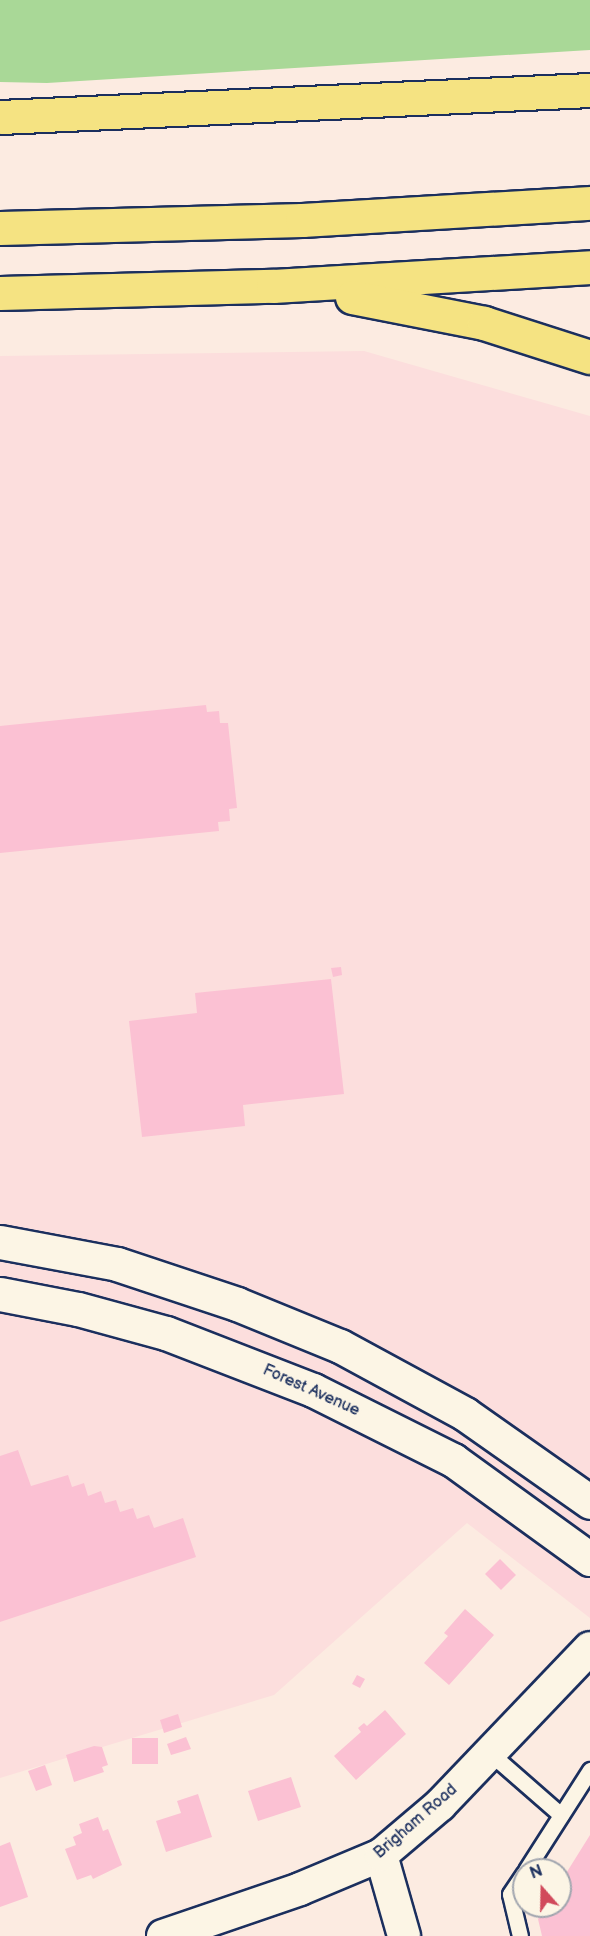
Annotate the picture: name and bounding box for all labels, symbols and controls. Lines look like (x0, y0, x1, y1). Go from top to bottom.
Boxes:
street label: Forest Avenue (260, 1361, 362, 1421)
street label: Brigham Road (371, 1781, 461, 1863)
north arrow (512, 1858, 572, 1918)
text: N (527, 1862, 545, 1883)

